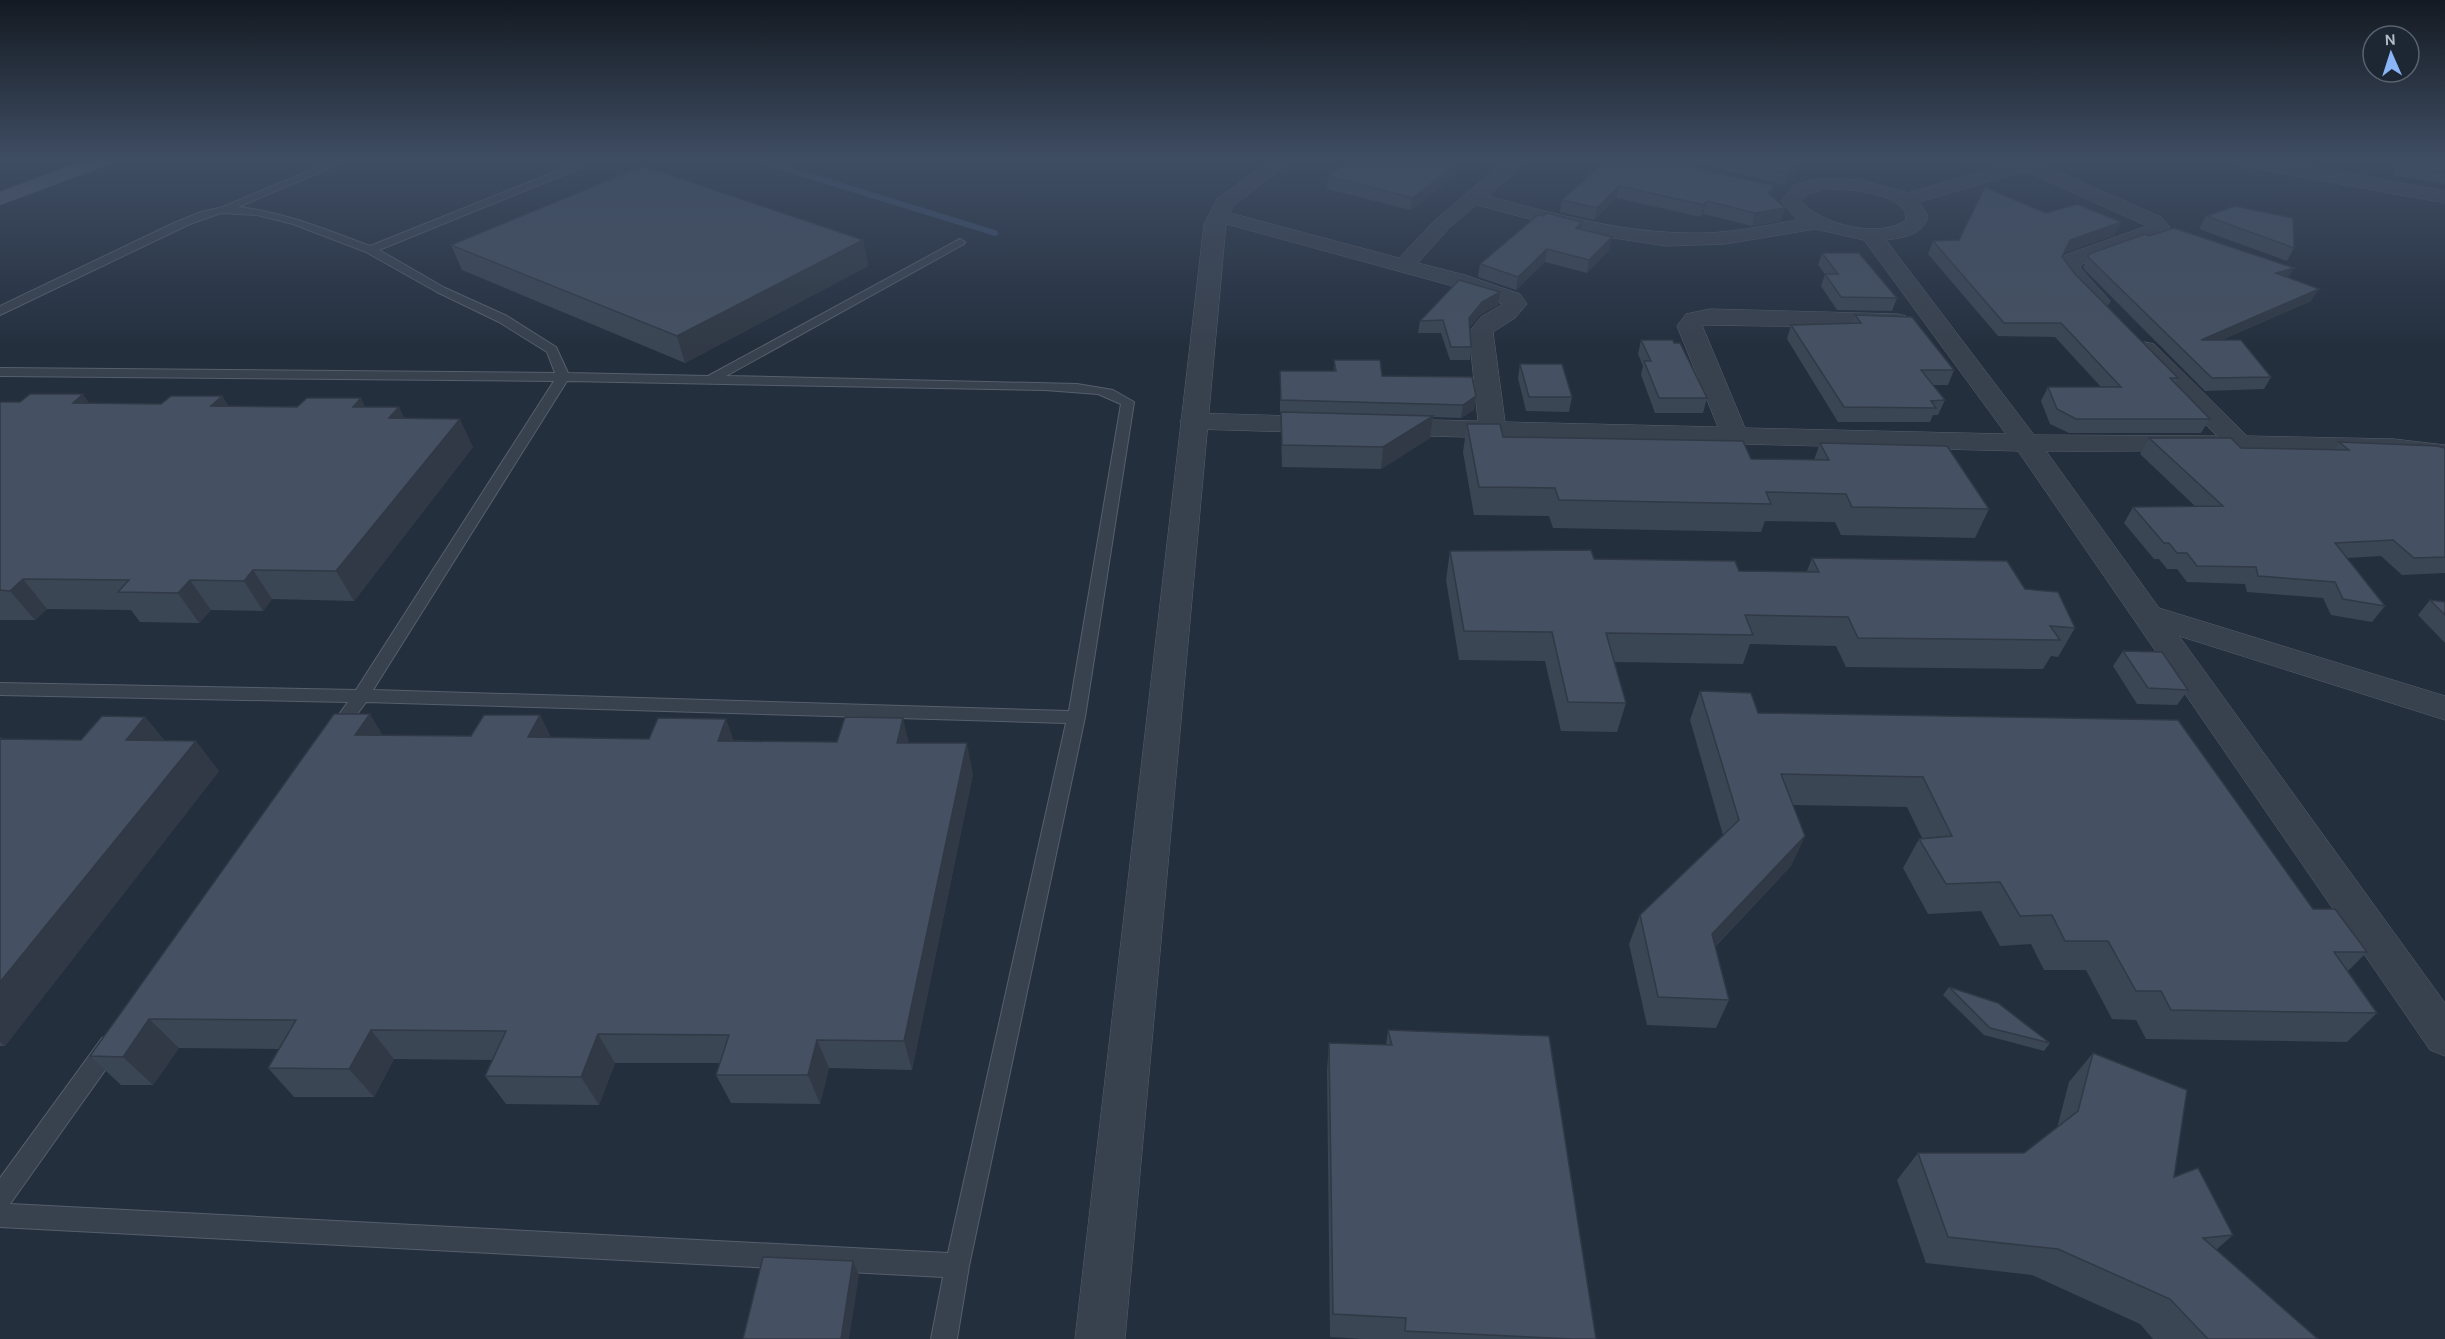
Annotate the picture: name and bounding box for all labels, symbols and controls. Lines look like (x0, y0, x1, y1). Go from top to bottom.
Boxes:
north arrow (2361, 24, 2421, 84)
text: N (2384, 30, 2396, 49)

